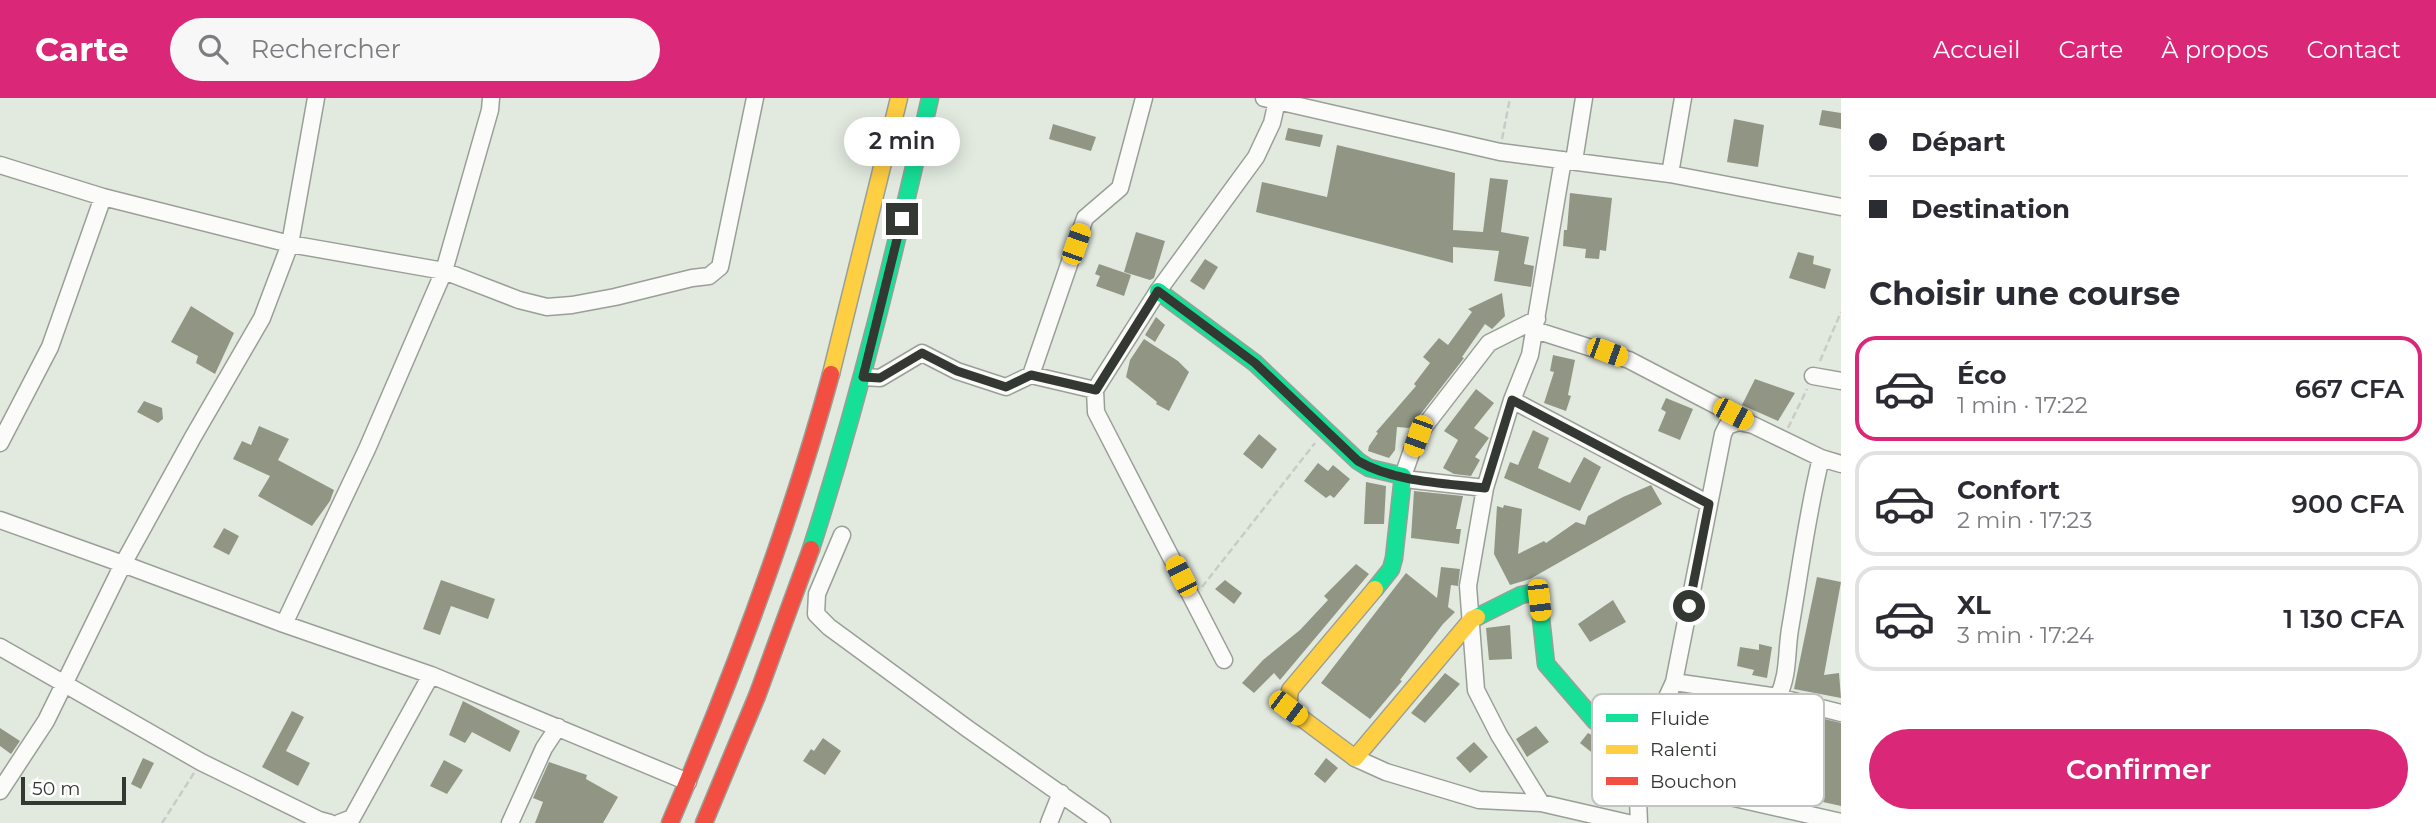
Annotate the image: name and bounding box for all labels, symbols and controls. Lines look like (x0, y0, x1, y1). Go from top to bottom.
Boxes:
search box (170, 18, 660, 81)
text: Carte (35, 29, 128, 69)
icon: search (194, 30, 232, 68)
text: Rechercher (250, 33, 401, 65)
text: Accueil (1933, 35, 2020, 64)
text: Carte (2058, 35, 2123, 64)
text: À propos (2161, 35, 2268, 64)
text: Contact (2306, 35, 2401, 64)
callout: 2 min (844, 117, 960, 166)
text: Départ (1911, 126, 2006, 158)
text: 2 min (869, 127, 935, 155)
text: Destination (1911, 193, 2070, 225)
route end (886, 203, 918, 235)
car (1060, 221, 1093, 267)
text: Choisir une course (1869, 274, 2181, 313)
car (1584, 335, 1631, 369)
icon: car (1873, 357, 1936, 420)
text: Éco (1957, 359, 2007, 391)
text: 667 CFA (2295, 373, 2404, 405)
text: 1 min · 17:22 (1957, 391, 2088, 419)
car (1710, 395, 1757, 433)
car (1401, 413, 1436, 459)
icon: car (1873, 472, 1936, 535)
text: Confort (1957, 474, 2060, 506)
text: 900 CFA (2292, 488, 2404, 520)
text: 2 min · 17:23 (1957, 506, 2092, 534)
car (1163, 553, 1200, 599)
car (1527, 578, 1552, 622)
icon: car (1873, 587, 1936, 650)
text: XL (1957, 589, 1991, 621)
route start (1673, 590, 1705, 622)
text: 1 130 CFA (2283, 603, 2404, 635)
text: 3 min · 17:24 (1957, 621, 2094, 649)
car (1265, 687, 1312, 729)
legend (1592, 694, 1824, 806)
text: Fluide (1650, 707, 1709, 730)
button: Confirmer (1869, 729, 2408, 809)
text: Ralenti (1650, 738, 1717, 761)
text: Bouchon (1650, 770, 1737, 793)
scale bar (21, 774, 126, 806)
text: 50 m (32, 777, 80, 800)

